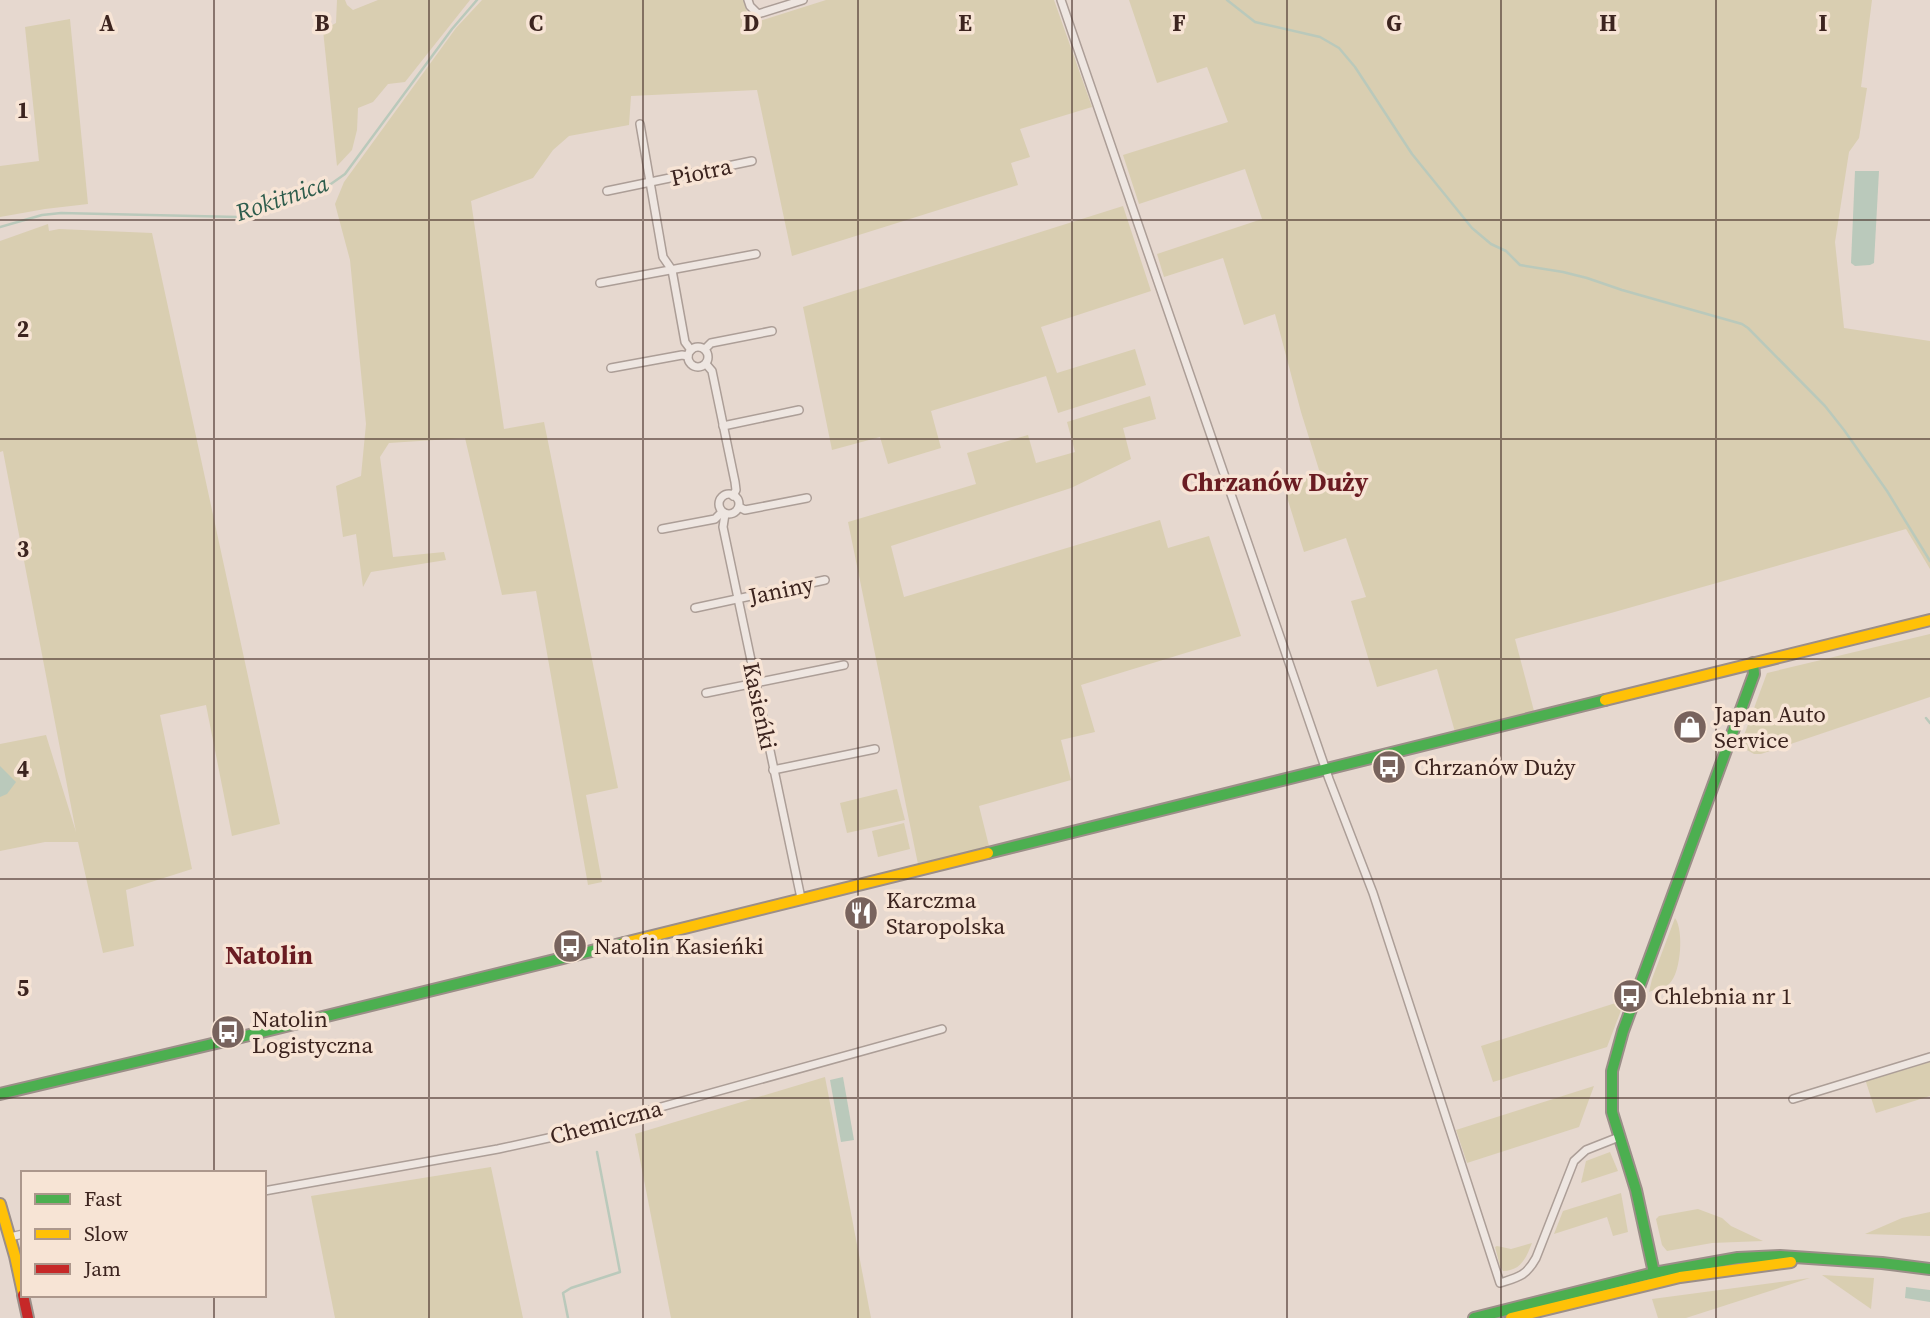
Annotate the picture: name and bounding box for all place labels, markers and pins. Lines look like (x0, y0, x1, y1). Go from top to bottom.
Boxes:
place label: Japan Auto Service (1713, 698, 1826, 756)
shop icon: Japan Auto Service (1671, 708, 1709, 746)
bus stop icon: Chrzanów Duży (1370, 748, 1408, 786)
place label: Chrzanów Duży (1414, 751, 1576, 783)
place label: Karczma Staropolska (886, 884, 1006, 942)
restaurant icon: Karczma Staropolska (842, 894, 880, 932)
bus stop icon: Natolin Kasieńki (551, 927, 589, 965)
place label: Natolin Kasieńki (594, 930, 764, 962)
bus stop icon: Chlebnia nr 1 (1611, 977, 1649, 1015)
place label: Chlebnia nr 1 (1654, 980, 1792, 1012)
place label: Natolin Logistyczna (252, 1003, 374, 1061)
bus stop icon: Natolin Logistyczna (209, 1013, 247, 1051)

